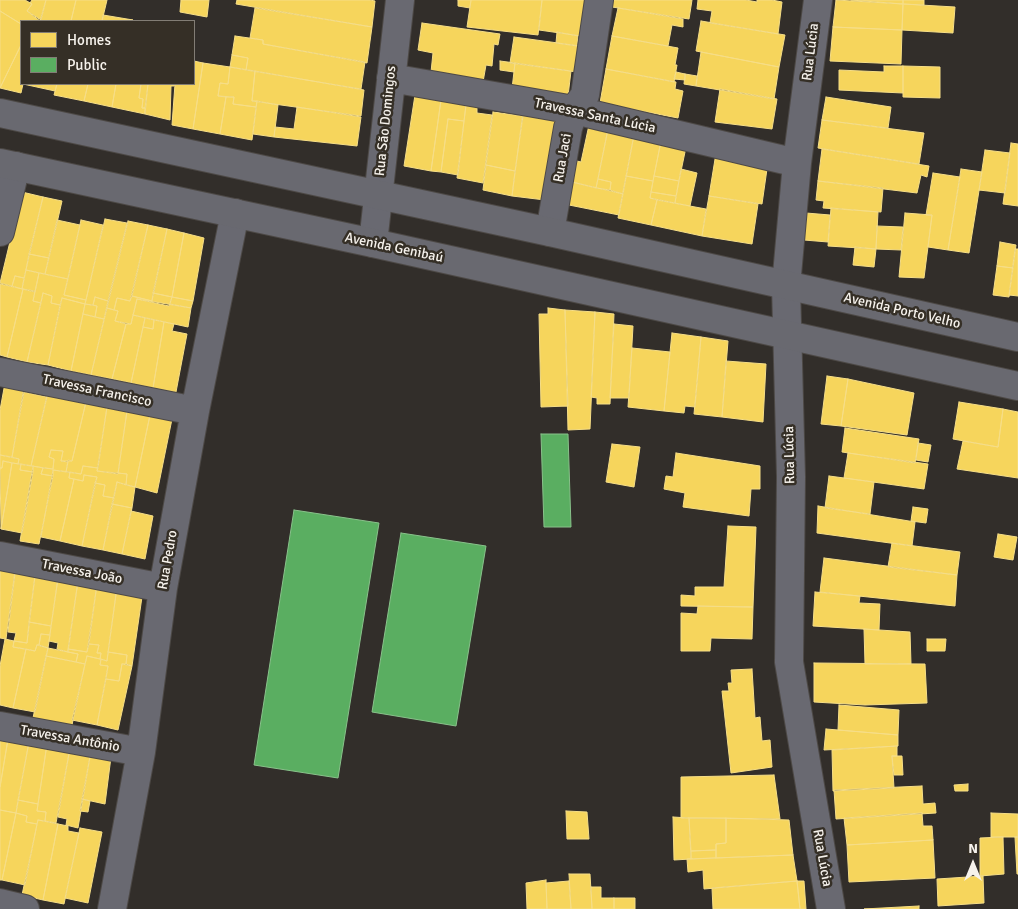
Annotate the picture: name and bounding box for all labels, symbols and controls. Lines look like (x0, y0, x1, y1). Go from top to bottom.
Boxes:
legend (20, 20, 195, 85)
street label: Rua Lúcia (799, 22, 823, 82)
text: Homes (67, 31, 111, 49)
text: Public (67, 56, 107, 74)
street label: Rua São Domingos (372, 65, 400, 177)
street label: Travessa Santa Lúcia (533, 95, 657, 137)
street label: Rua Jaci (550, 132, 576, 184)
street label: Avenida Genibaú (343, 229, 445, 267)
street label: Avenida Porto Velho (842, 289, 962, 333)
street label: Travessa Francisco (41, 371, 153, 411)
street label: Rua Lúcia (781, 426, 799, 484)
street label: Rua Pedro (155, 529, 181, 591)
street label: Travessa João (40, 556, 124, 588)
street label: Travessa Antônio (19, 722, 121, 756)
street label: Rua Lúcia (809, 828, 835, 888)
north arrow (948, 839, 998, 889)
text: N (968, 840, 978, 857)

